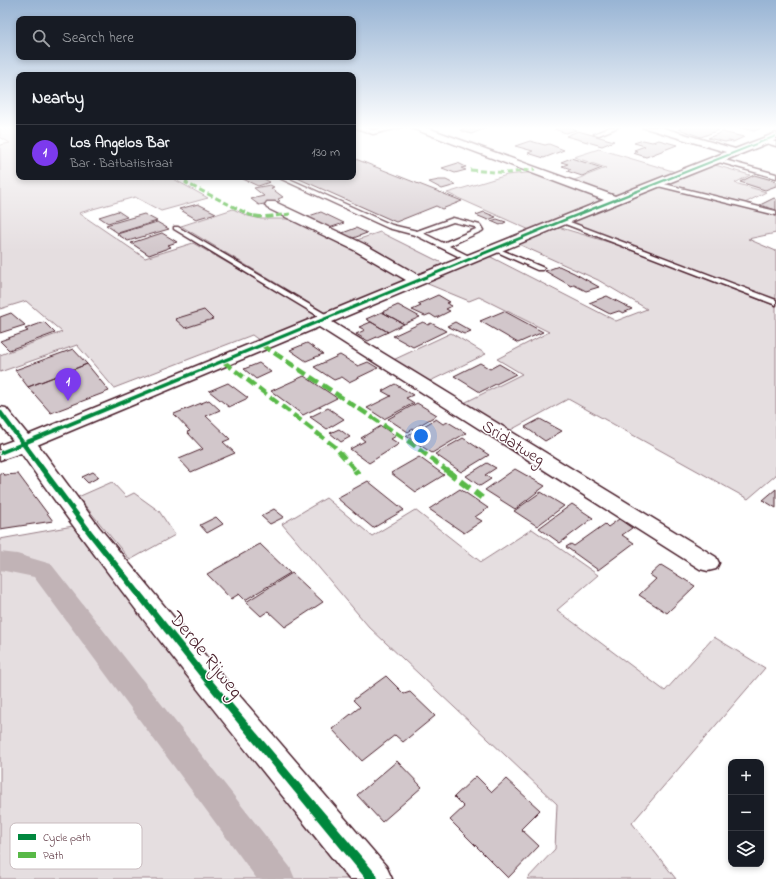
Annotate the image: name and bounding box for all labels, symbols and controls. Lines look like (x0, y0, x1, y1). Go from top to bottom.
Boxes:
search box (16, 16, 356, 60)
icon: search (30, 27, 52, 49)
text: Search here (62, 27, 134, 49)
text: Nearby (32, 86, 84, 111)
text: Los Angelos Bar (70, 132, 169, 154)
text: 1 (43, 143, 47, 162)
text: 130 m (312, 143, 340, 162)
text: Bar · Batbatistraat (70, 154, 173, 173)
pin: 1 (55, 368, 81, 401)
street label: Sridatweg (476, 414, 550, 474)
your location (411, 426, 431, 446)
street label: Derde Rijweg (159, 605, 249, 706)
map controls (728, 759, 764, 867)
button: + (728, 759, 764, 795)
button: − (728, 795, 764, 831)
legend (10, 823, 142, 869)
text: Cycle path (43, 830, 91, 847)
button: layers (728, 831, 764, 867)
text: Path (43, 848, 64, 864)

